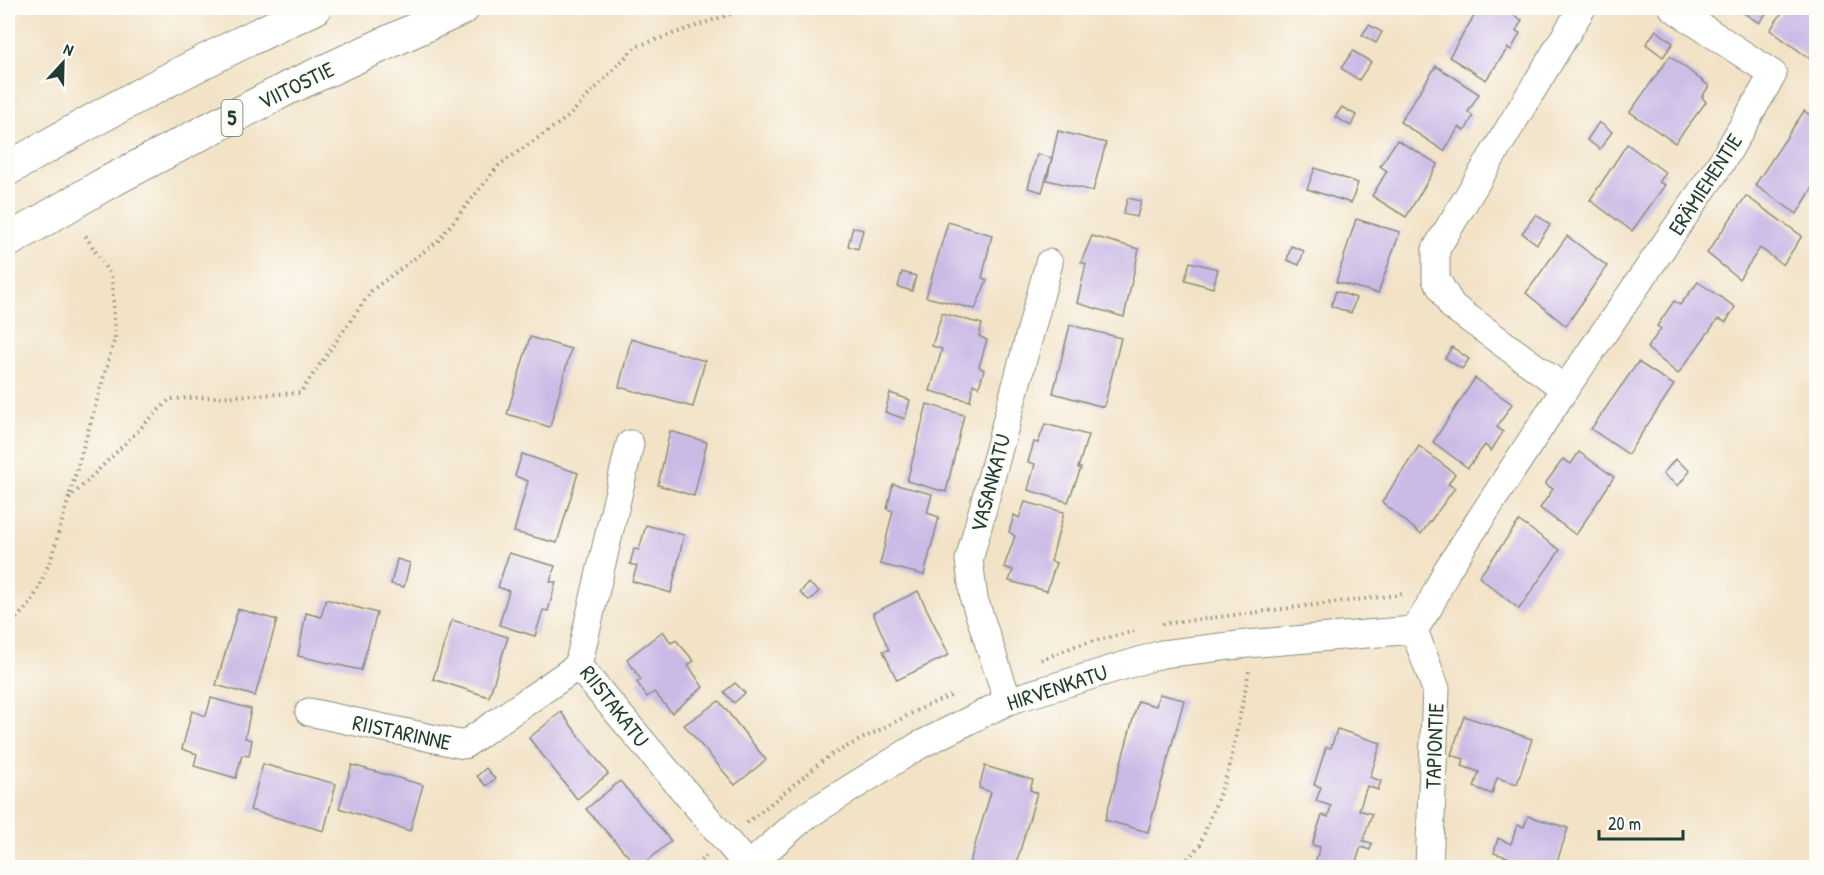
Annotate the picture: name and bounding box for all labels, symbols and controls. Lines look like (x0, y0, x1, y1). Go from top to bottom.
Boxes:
north arrow (33, 33, 93, 93)
text: N (61, 37, 77, 61)
street label: VIITOSTIE (253, 54, 339, 116)
road number: 5 (222, 100, 242, 136)
street label: ERÄMIEHENTIE (1661, 127, 1749, 241)
street label: VASANKATU (963, 431, 1017, 535)
street label: HIRVENKATU (1003, 657, 1111, 717)
street label: RIISTAKATU (574, 659, 656, 753)
street label: TAPIONTIE (1418, 702, 1450, 789)
street label: RIISTARINNE (350, 707, 454, 757)
scale bar (1599, 803, 1683, 841)
text: 20 m (1608, 811, 1641, 836)

